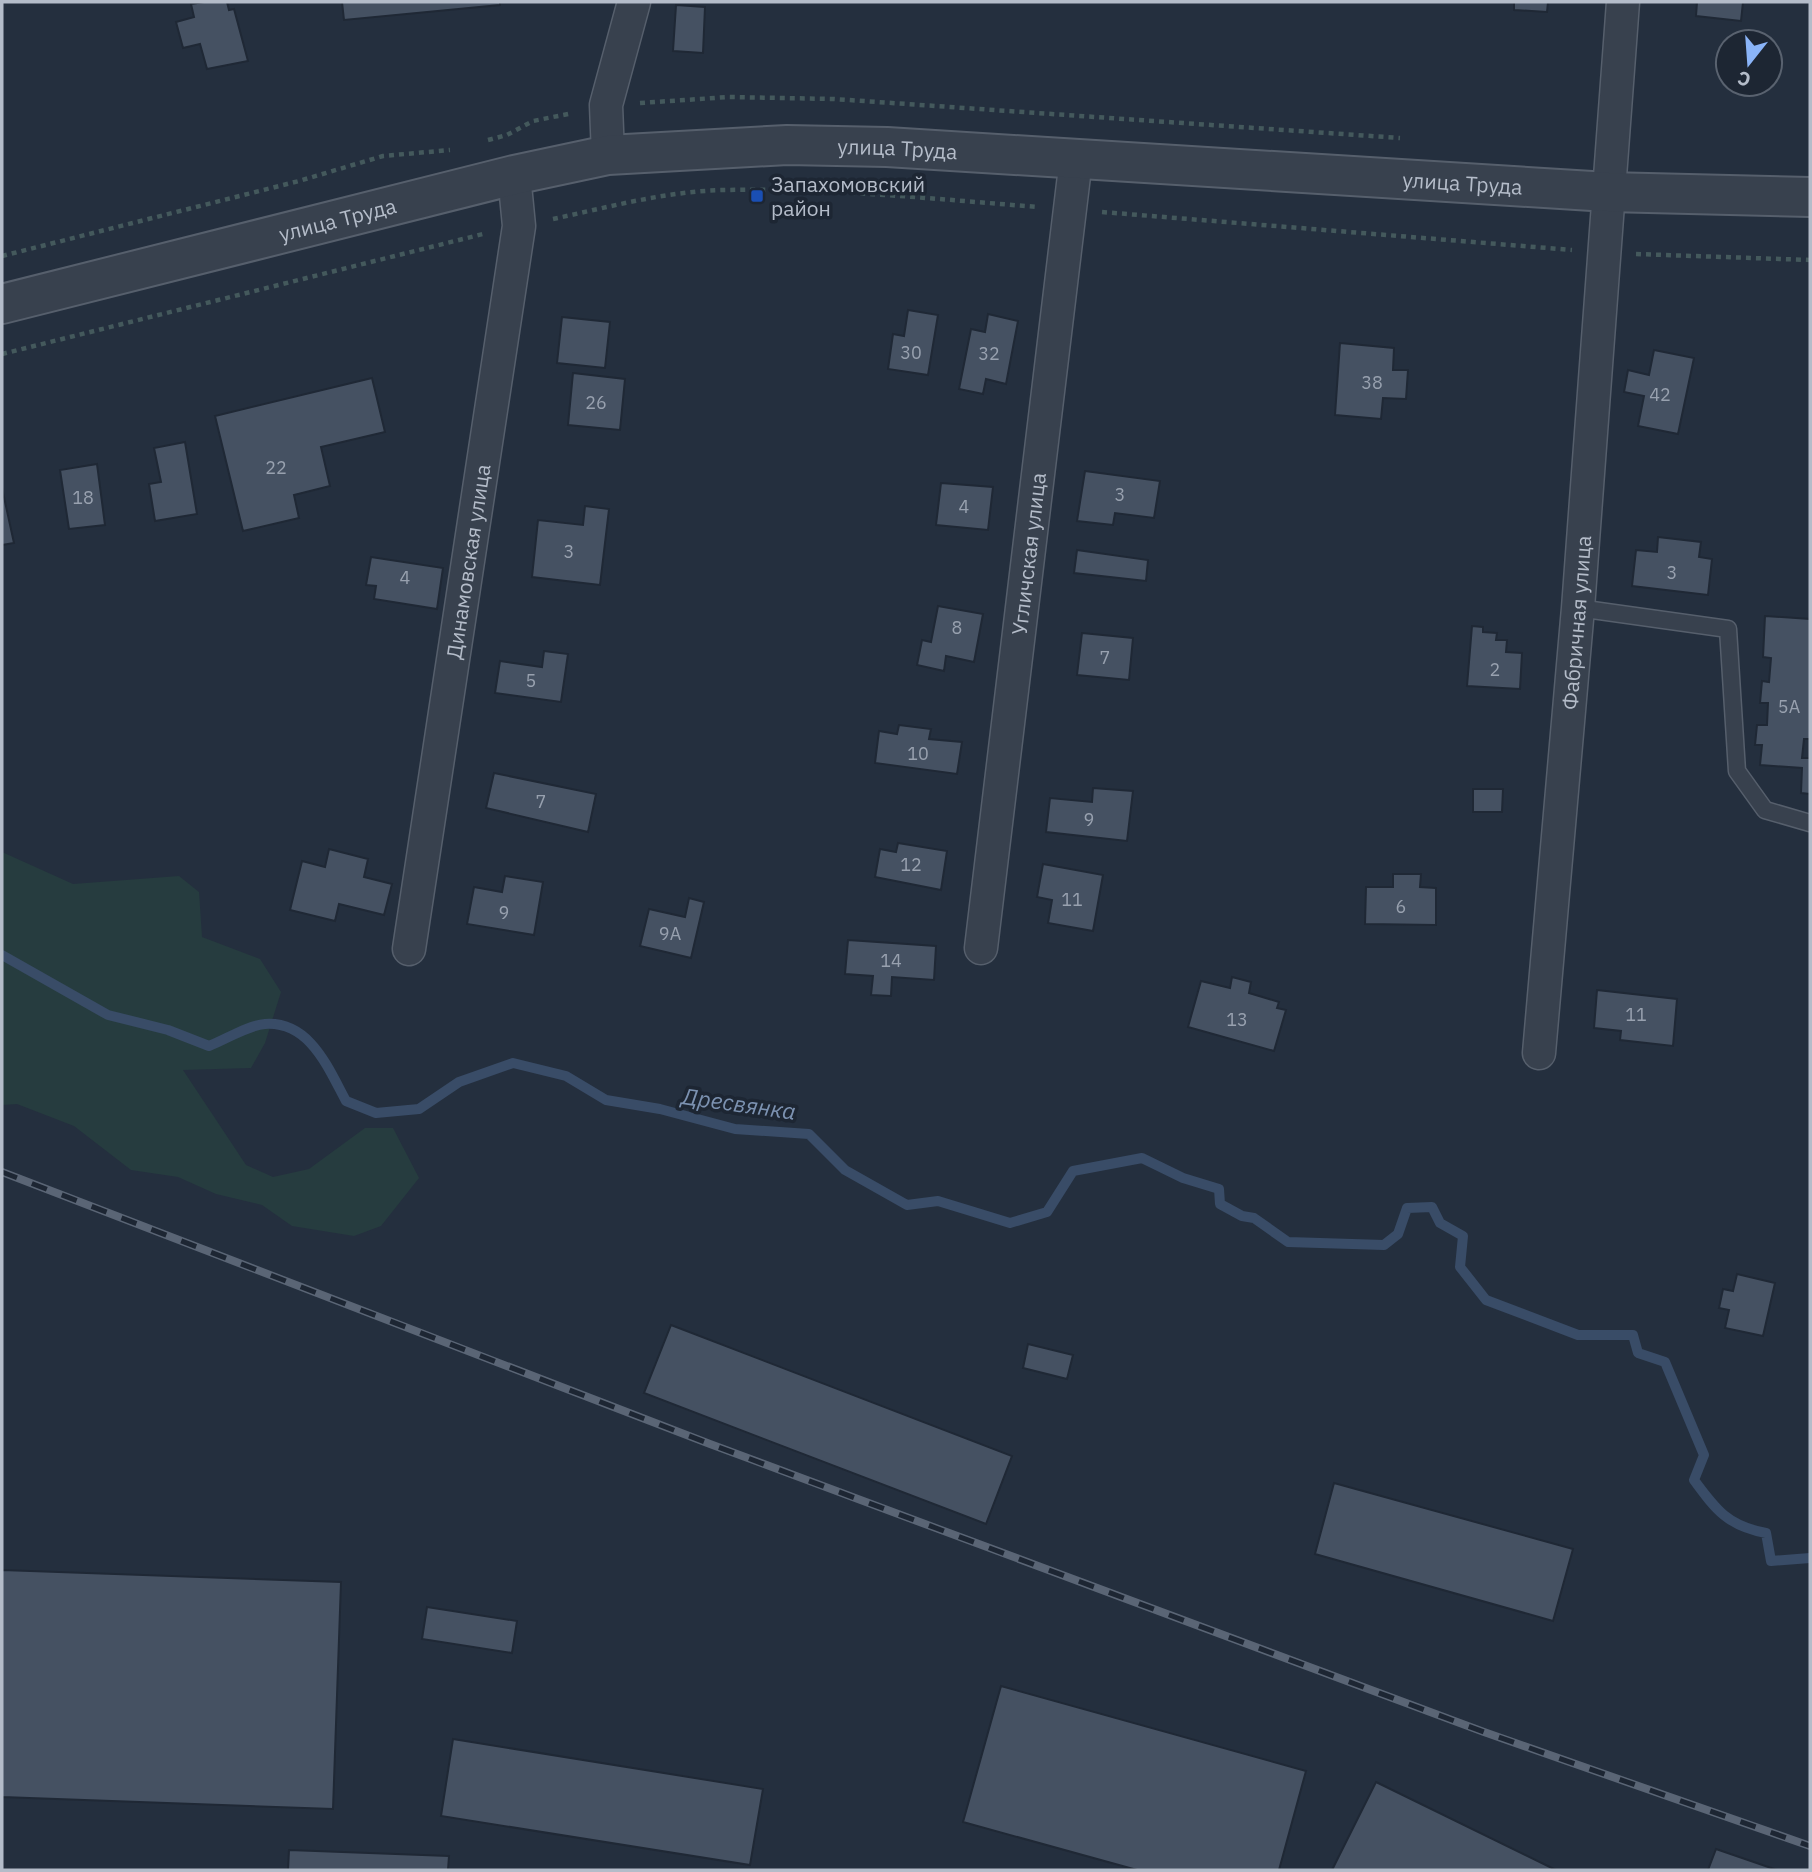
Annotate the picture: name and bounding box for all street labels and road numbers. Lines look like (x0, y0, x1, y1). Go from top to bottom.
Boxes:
street label: улица Труда (837, 132, 958, 165)
street label: улица Труда (1402, 165, 1523, 201)
street label: улица Труда (276, 191, 399, 248)
street label: Динамовская улица (439, 462, 497, 661)
street label: Угличская улица (1005, 471, 1052, 637)
street label: Фабричная улица (1555, 534, 1597, 711)

